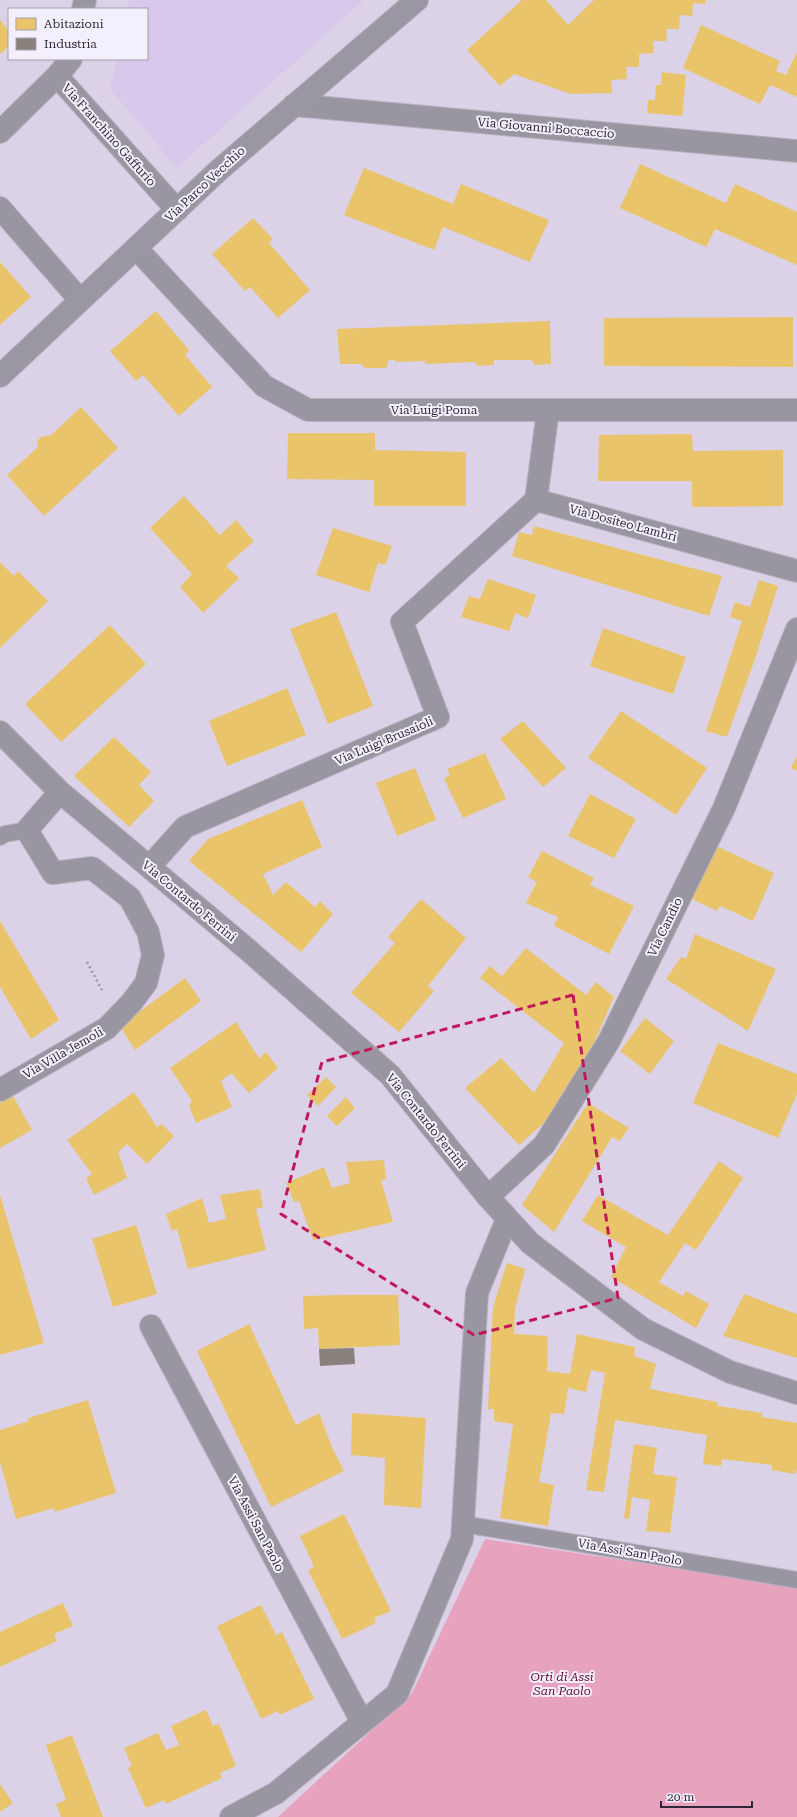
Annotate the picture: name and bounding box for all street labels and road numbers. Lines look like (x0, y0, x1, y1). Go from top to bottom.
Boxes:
street label: Via Franchino Gaffurio (59, 81, 159, 189)
street label: Via Giovanni Boccaccio (477, 115, 615, 141)
street label: Via Parco Vecchio (162, 143, 248, 225)
street label: Via Luigi Poma (391, 403, 478, 417)
street label: Via Dositeo Lambri (568, 502, 678, 544)
street label: Via Luigi Brusaioli (333, 714, 435, 768)
street label: Via Contardo Ferrini (139, 858, 239, 944)
street label: Via Candio (645, 895, 685, 959)
street label: Via Villa Jemoli (21, 1024, 106, 1082)
street label: Via Contardo Ferrini (383, 1071, 469, 1171)
street label: Via Assi San Paolo (225, 1474, 287, 1574)
street label: Via Assi San Paolo (577, 1536, 683, 1568)

